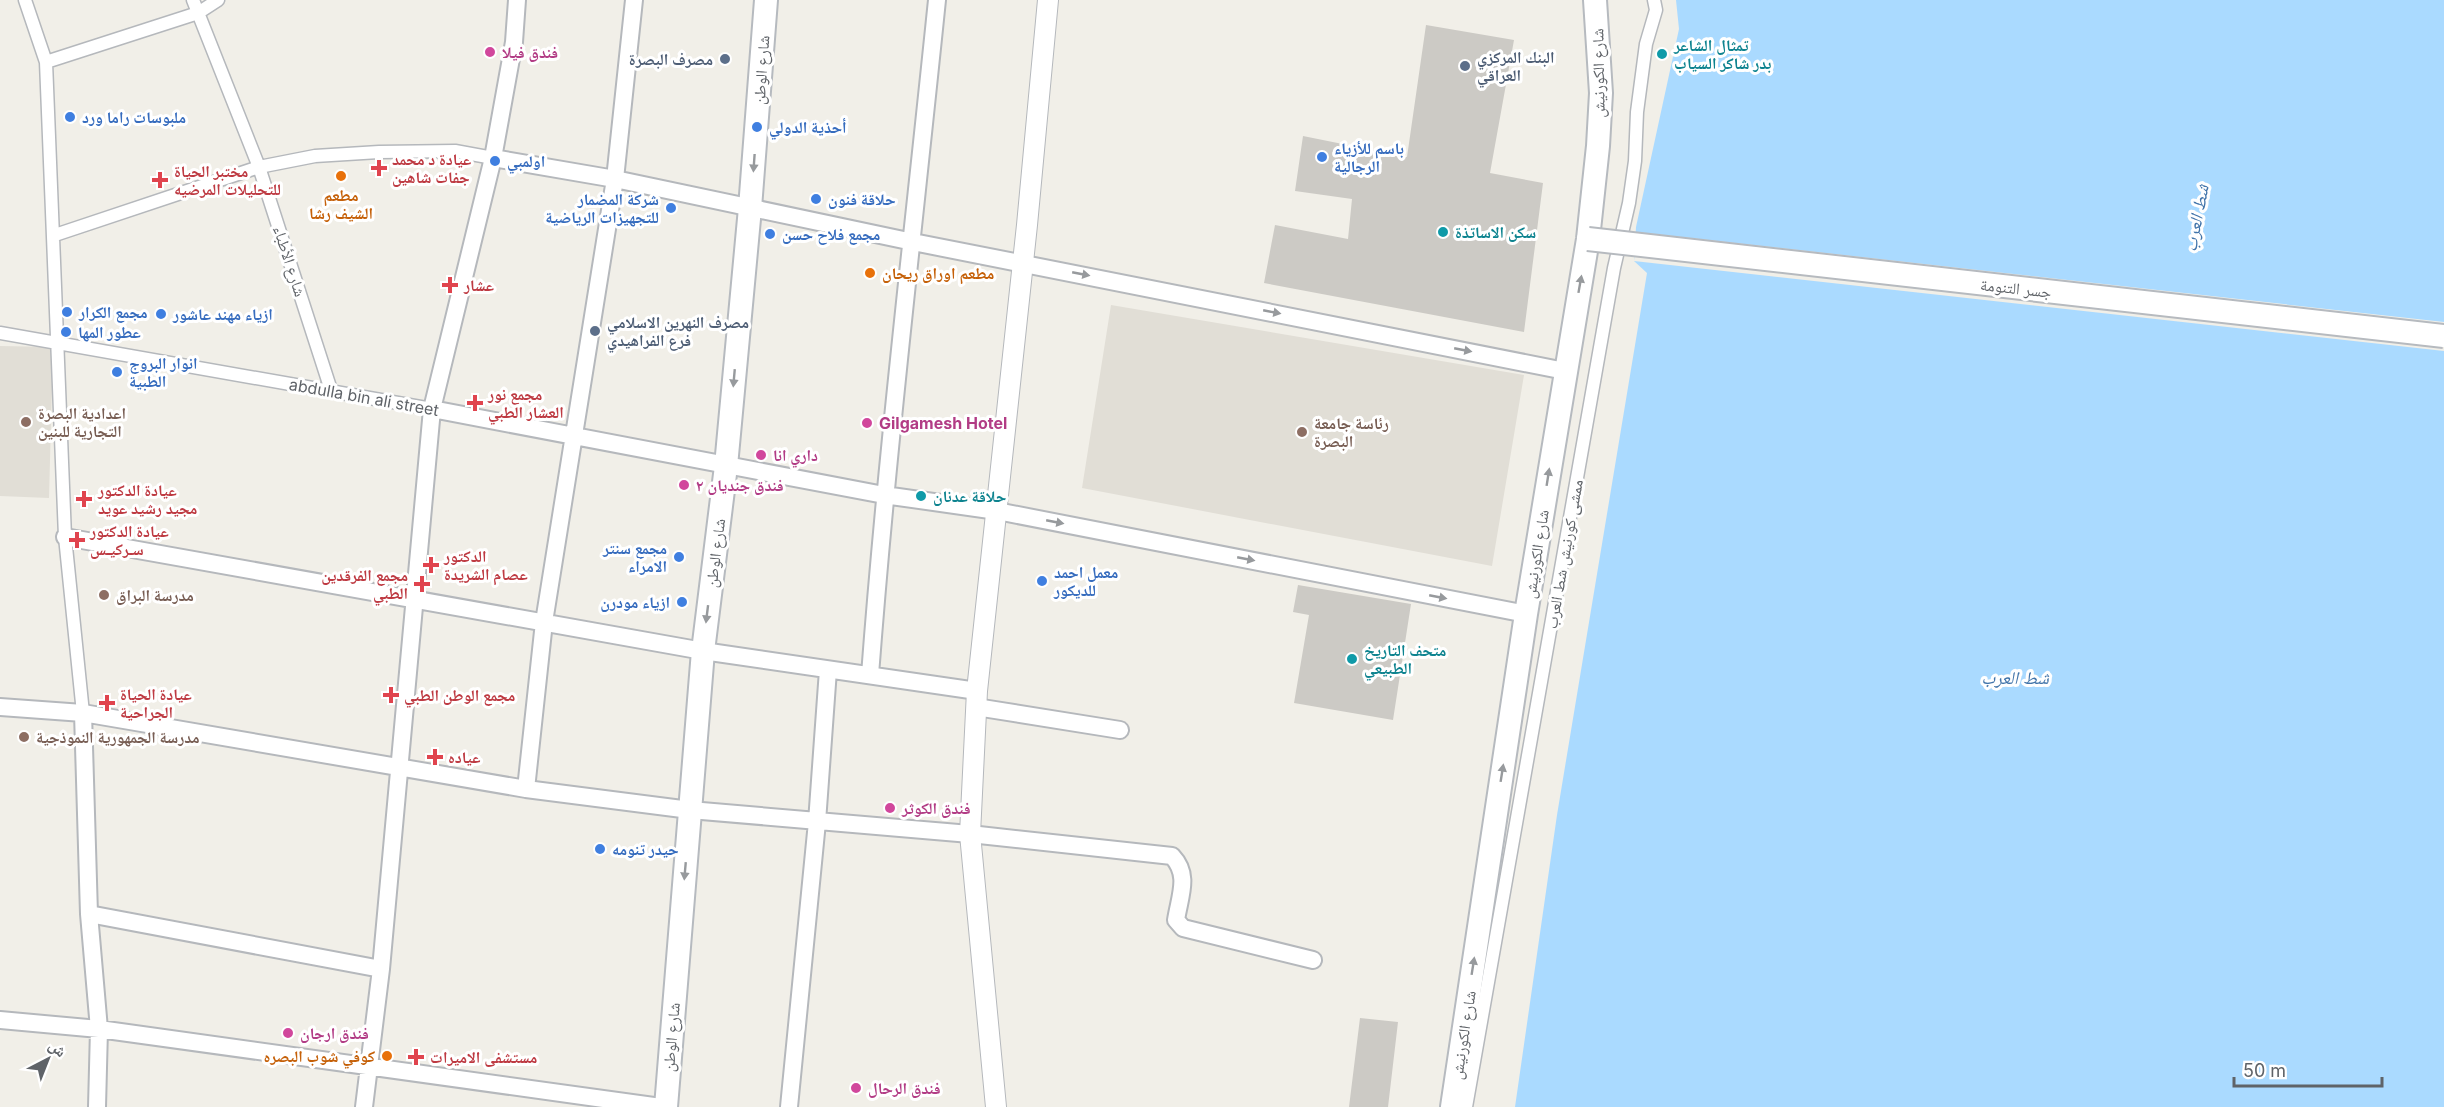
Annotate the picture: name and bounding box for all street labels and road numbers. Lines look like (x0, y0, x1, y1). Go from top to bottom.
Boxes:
street label: شارع الكورنيش (1587, 28, 1610, 118)
street label: شارع الوطن (749, 35, 774, 105)
street label: شارع الأطباء (268, 223, 311, 299)
street label: جسر التنومة (1979, 274, 2053, 302)
street label: abdulla bin ali street (288, 374, 440, 420)
street label: ممشى كورنيش شط العرب (1541, 478, 1588, 630)
street label: شارع الكورنيش (1519, 508, 1554, 600)
street label: شارع الوطن (701, 517, 730, 589)
street label: شارع الكورنيش (1446, 989, 1481, 1081)
street label: شارع الوطن (658, 1001, 685, 1073)

